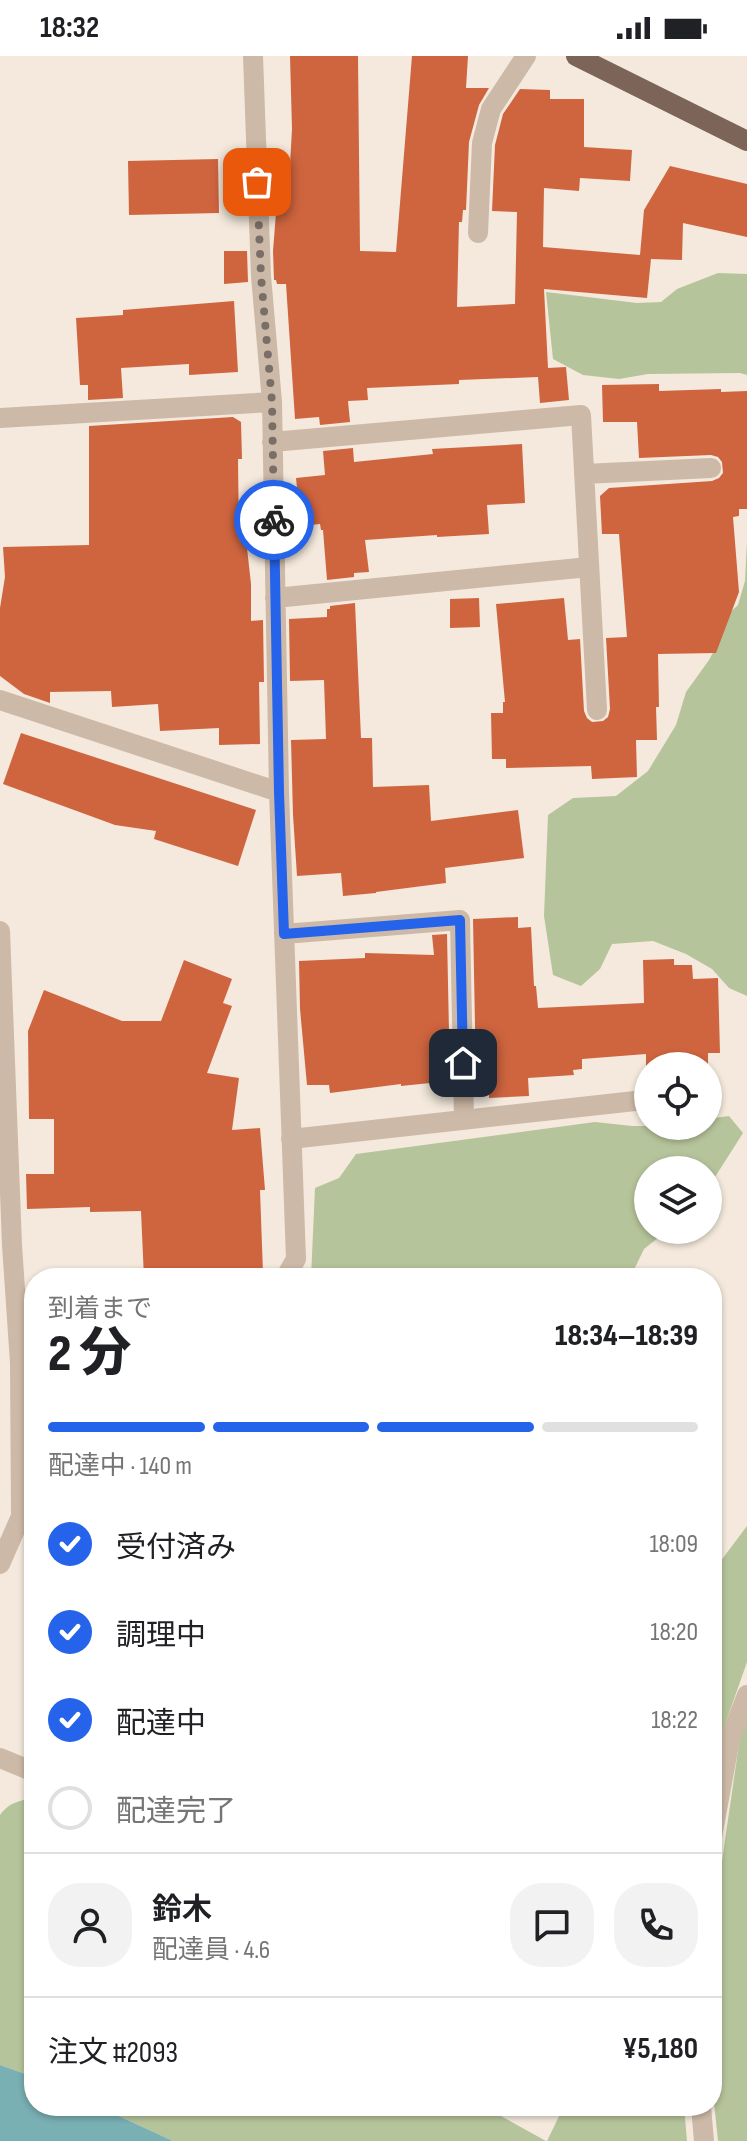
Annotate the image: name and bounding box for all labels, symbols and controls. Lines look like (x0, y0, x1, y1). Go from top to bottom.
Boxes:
text: 18:32 (40, 10, 99, 46)
pin (223, 148, 291, 216)
icon: bag (235, 160, 279, 204)
courier (234, 480, 314, 560)
icon: bike (252, 498, 296, 542)
pin (429, 1029, 497, 1097)
icon: home (441, 1041, 485, 1085)
map controls (634, 1052, 722, 1244)
button: locate (634, 1052, 722, 1140)
button: layers (634, 1156, 722, 1244)
text: 到着まで (48, 1294, 152, 1325)
text: 18:34–18:39 (555, 1318, 698, 1354)
text: 2 分 (48, 1323, 131, 1386)
text: 配達中 · 140 m (48, 1451, 192, 1482)
icon: check (48, 1522, 92, 1566)
text: 18:09 (650, 1529, 698, 1560)
text: 受付済み (116, 1530, 236, 1566)
icon: check (48, 1610, 92, 1654)
text: 18:20 (650, 1617, 698, 1648)
text: 調理中 (116, 1618, 206, 1654)
icon: check (48, 1698, 92, 1742)
text: 18:22 (651, 1705, 698, 1736)
text: 配達中 (116, 1706, 206, 1742)
text: 配達完了 (116, 1794, 236, 1830)
button: person (48, 1883, 132, 1967)
button: chat (510, 1883, 594, 1967)
button: phone (614, 1883, 698, 1967)
text: 鈴木 (152, 1892, 212, 1928)
text: 配達員 · 4.6 (152, 1935, 270, 1966)
text: ¥5,180 (622, 2031, 698, 2067)
text: 注文 #2093 (48, 2035, 178, 2071)

